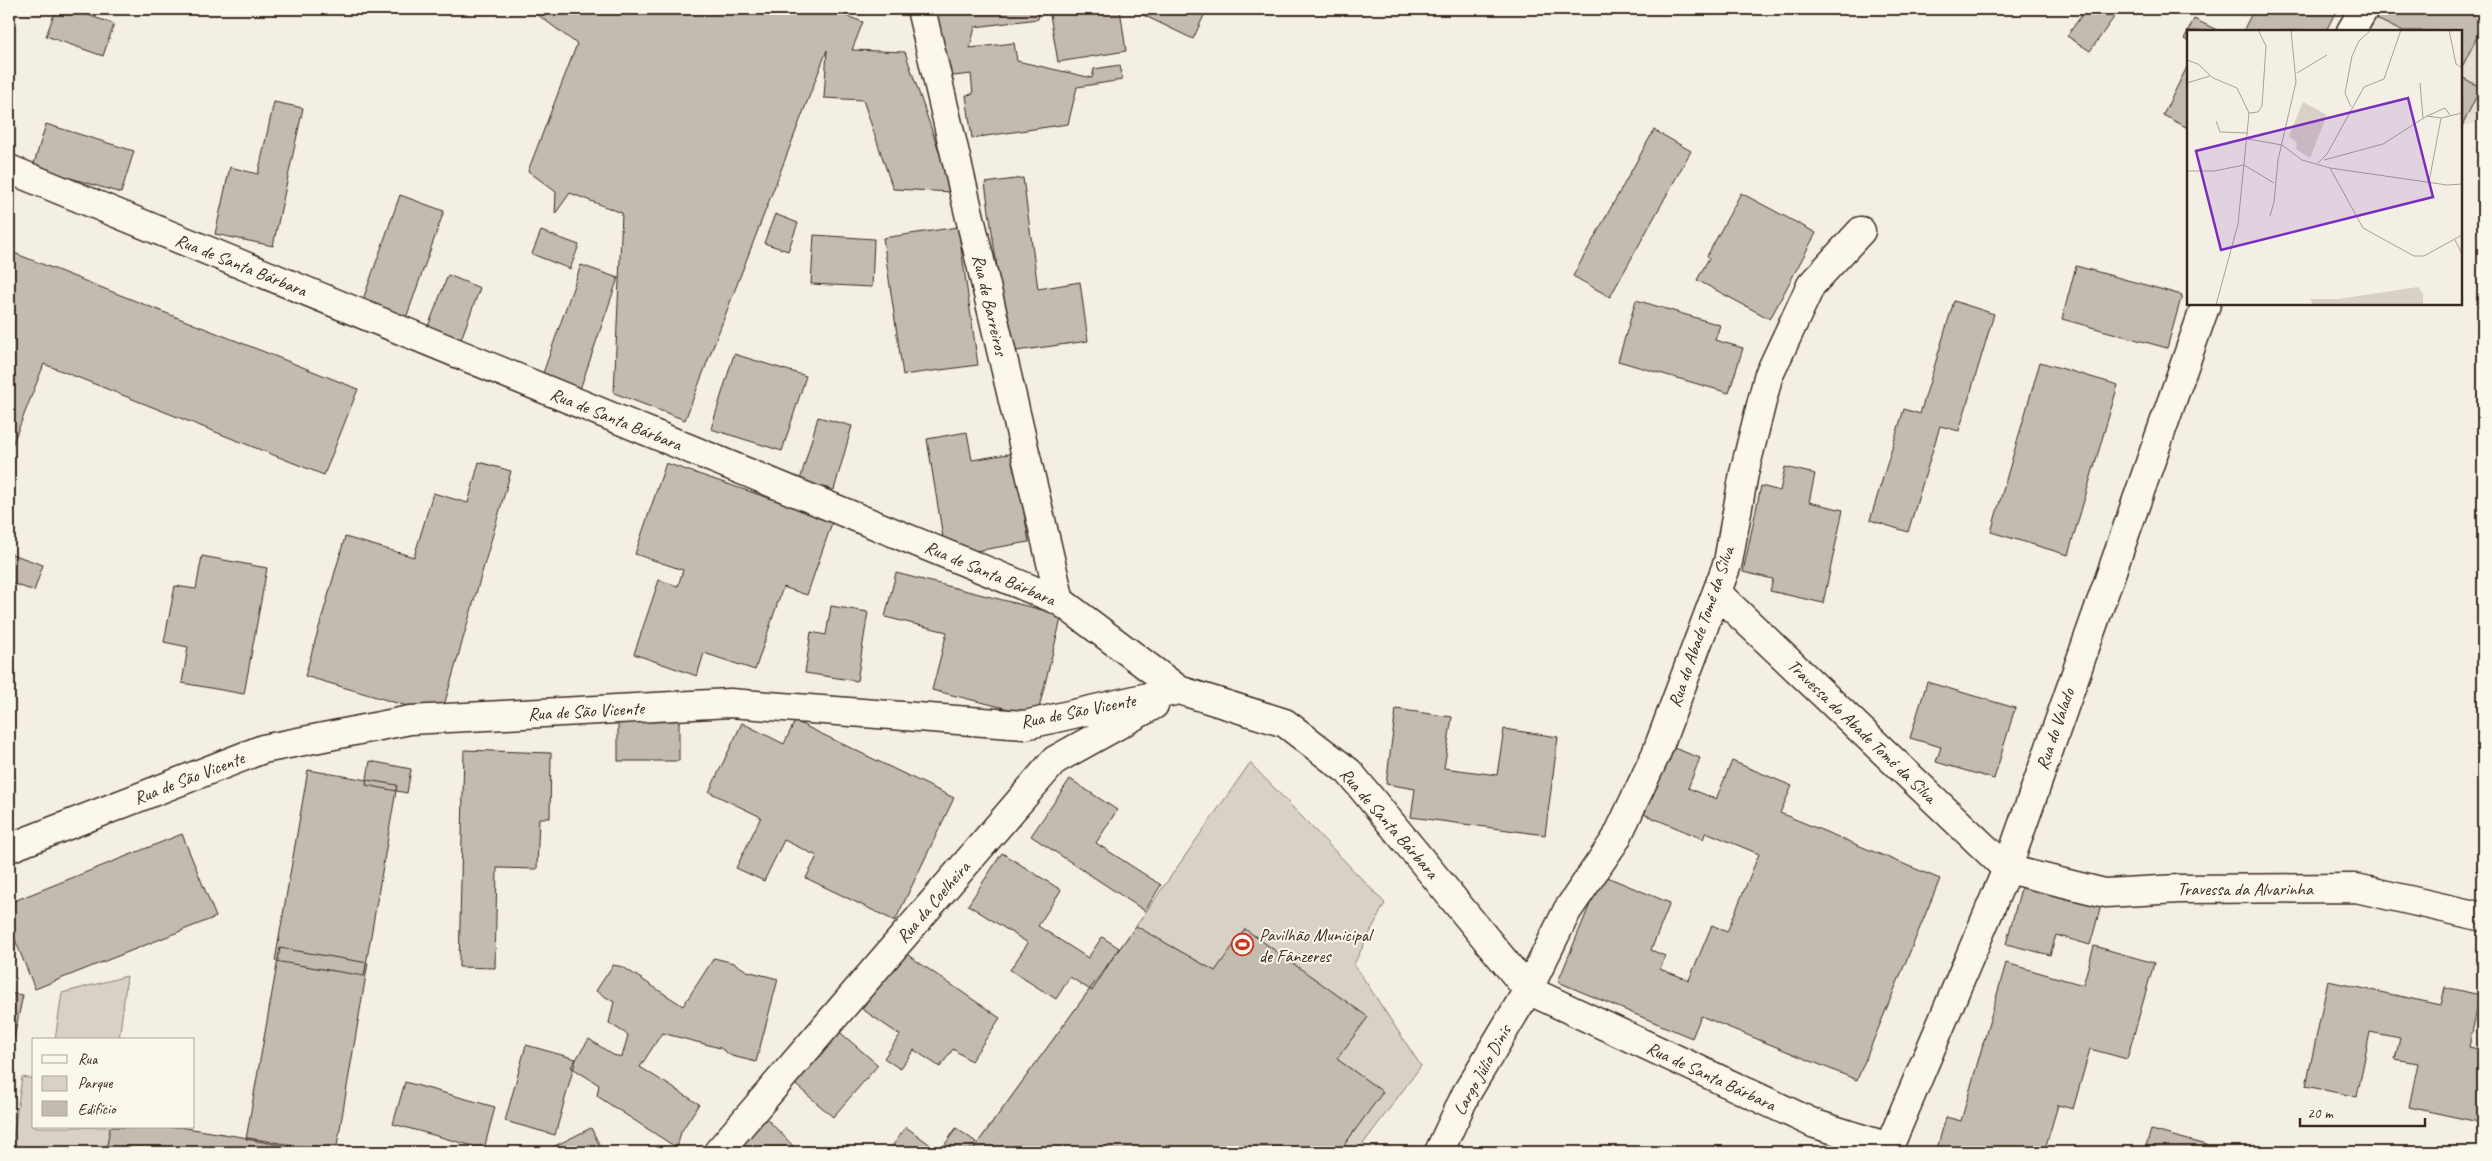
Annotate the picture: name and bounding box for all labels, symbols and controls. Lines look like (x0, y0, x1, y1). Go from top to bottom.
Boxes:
inset map (2187, 30, 2462, 305)
street label: Rua de Santa Bárbara (172, 229, 312, 302)
street label: Rua de Barreiros (968, 252, 1013, 359)
street label: Rua de Santa Bárbara (547, 383, 687, 456)
street label: Rua de Santa Bárbara (921, 536, 1060, 611)
street label: Rua do Abade Tomé da Silva (1663, 542, 1739, 710)
street label: Travessa do Abade Tomé da Silva (1783, 654, 1942, 809)
street label: Rua do Valado (2031, 684, 2080, 773)
street label: Rua de São Vicente (1019, 689, 1138, 733)
street label: Rua de São Vicente (527, 697, 646, 725)
street label: Rua de São Vicente (131, 746, 248, 809)
street label: Rua de Santa Bárbara (1335, 763, 1444, 884)
street label: Rua da Coelheira (892, 855, 976, 947)
street label: Travessa da Alvarinha (2177, 878, 2314, 900)
place label: Pavilhão Municipal de Fânzeres (1259, 924, 1374, 967)
sports icon: Pavilhão Municipal de Fânzeres (1231, 933, 1255, 957)
street label: Largo Júlio Dinis (1448, 1019, 1517, 1119)
street label: Rua de Santa Bárbara (1643, 1037, 1781, 1116)
legend (32, 1038, 195, 1128)
text: Rua (78, 1050, 98, 1069)
text: Parque (78, 1074, 114, 1093)
scale bar (2300, 1096, 2424, 1128)
text: Edifício (78, 1100, 117, 1119)
text: 20 m (2307, 1104, 2334, 1123)

